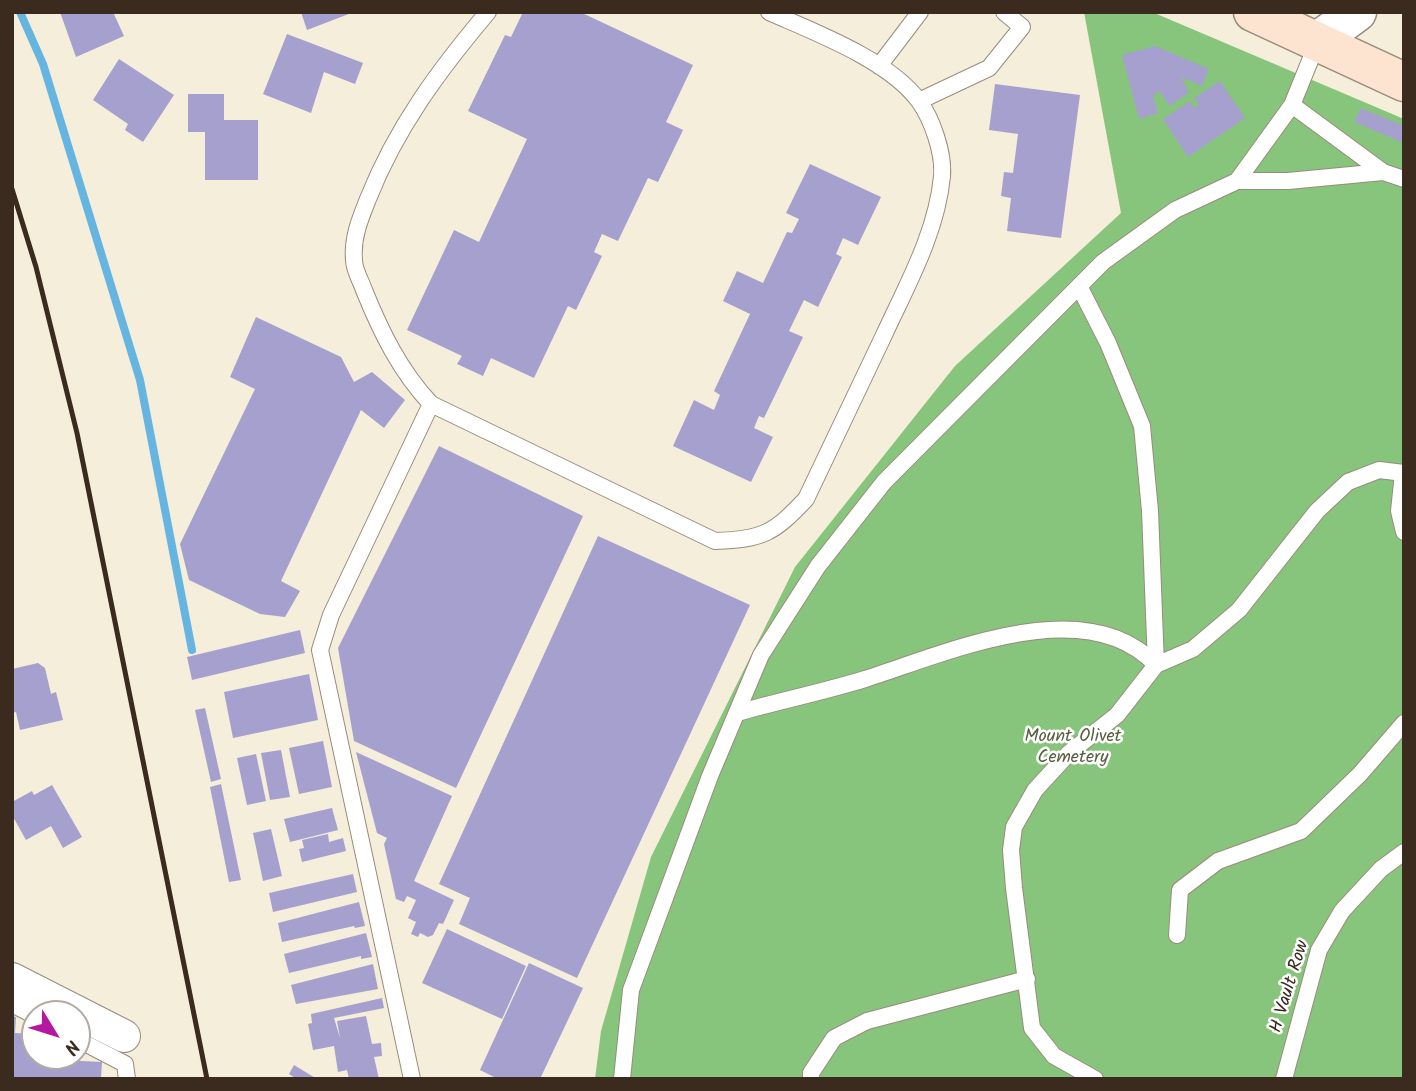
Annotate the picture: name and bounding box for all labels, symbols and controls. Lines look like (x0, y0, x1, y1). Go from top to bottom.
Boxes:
park label: Mount Olivet Cemetery (1024, 727, 1122, 770)
street label: H Vault Row (1267, 938, 1315, 1036)
north arrow (21, 1000, 91, 1070)
text: N (55, 1033, 86, 1061)

